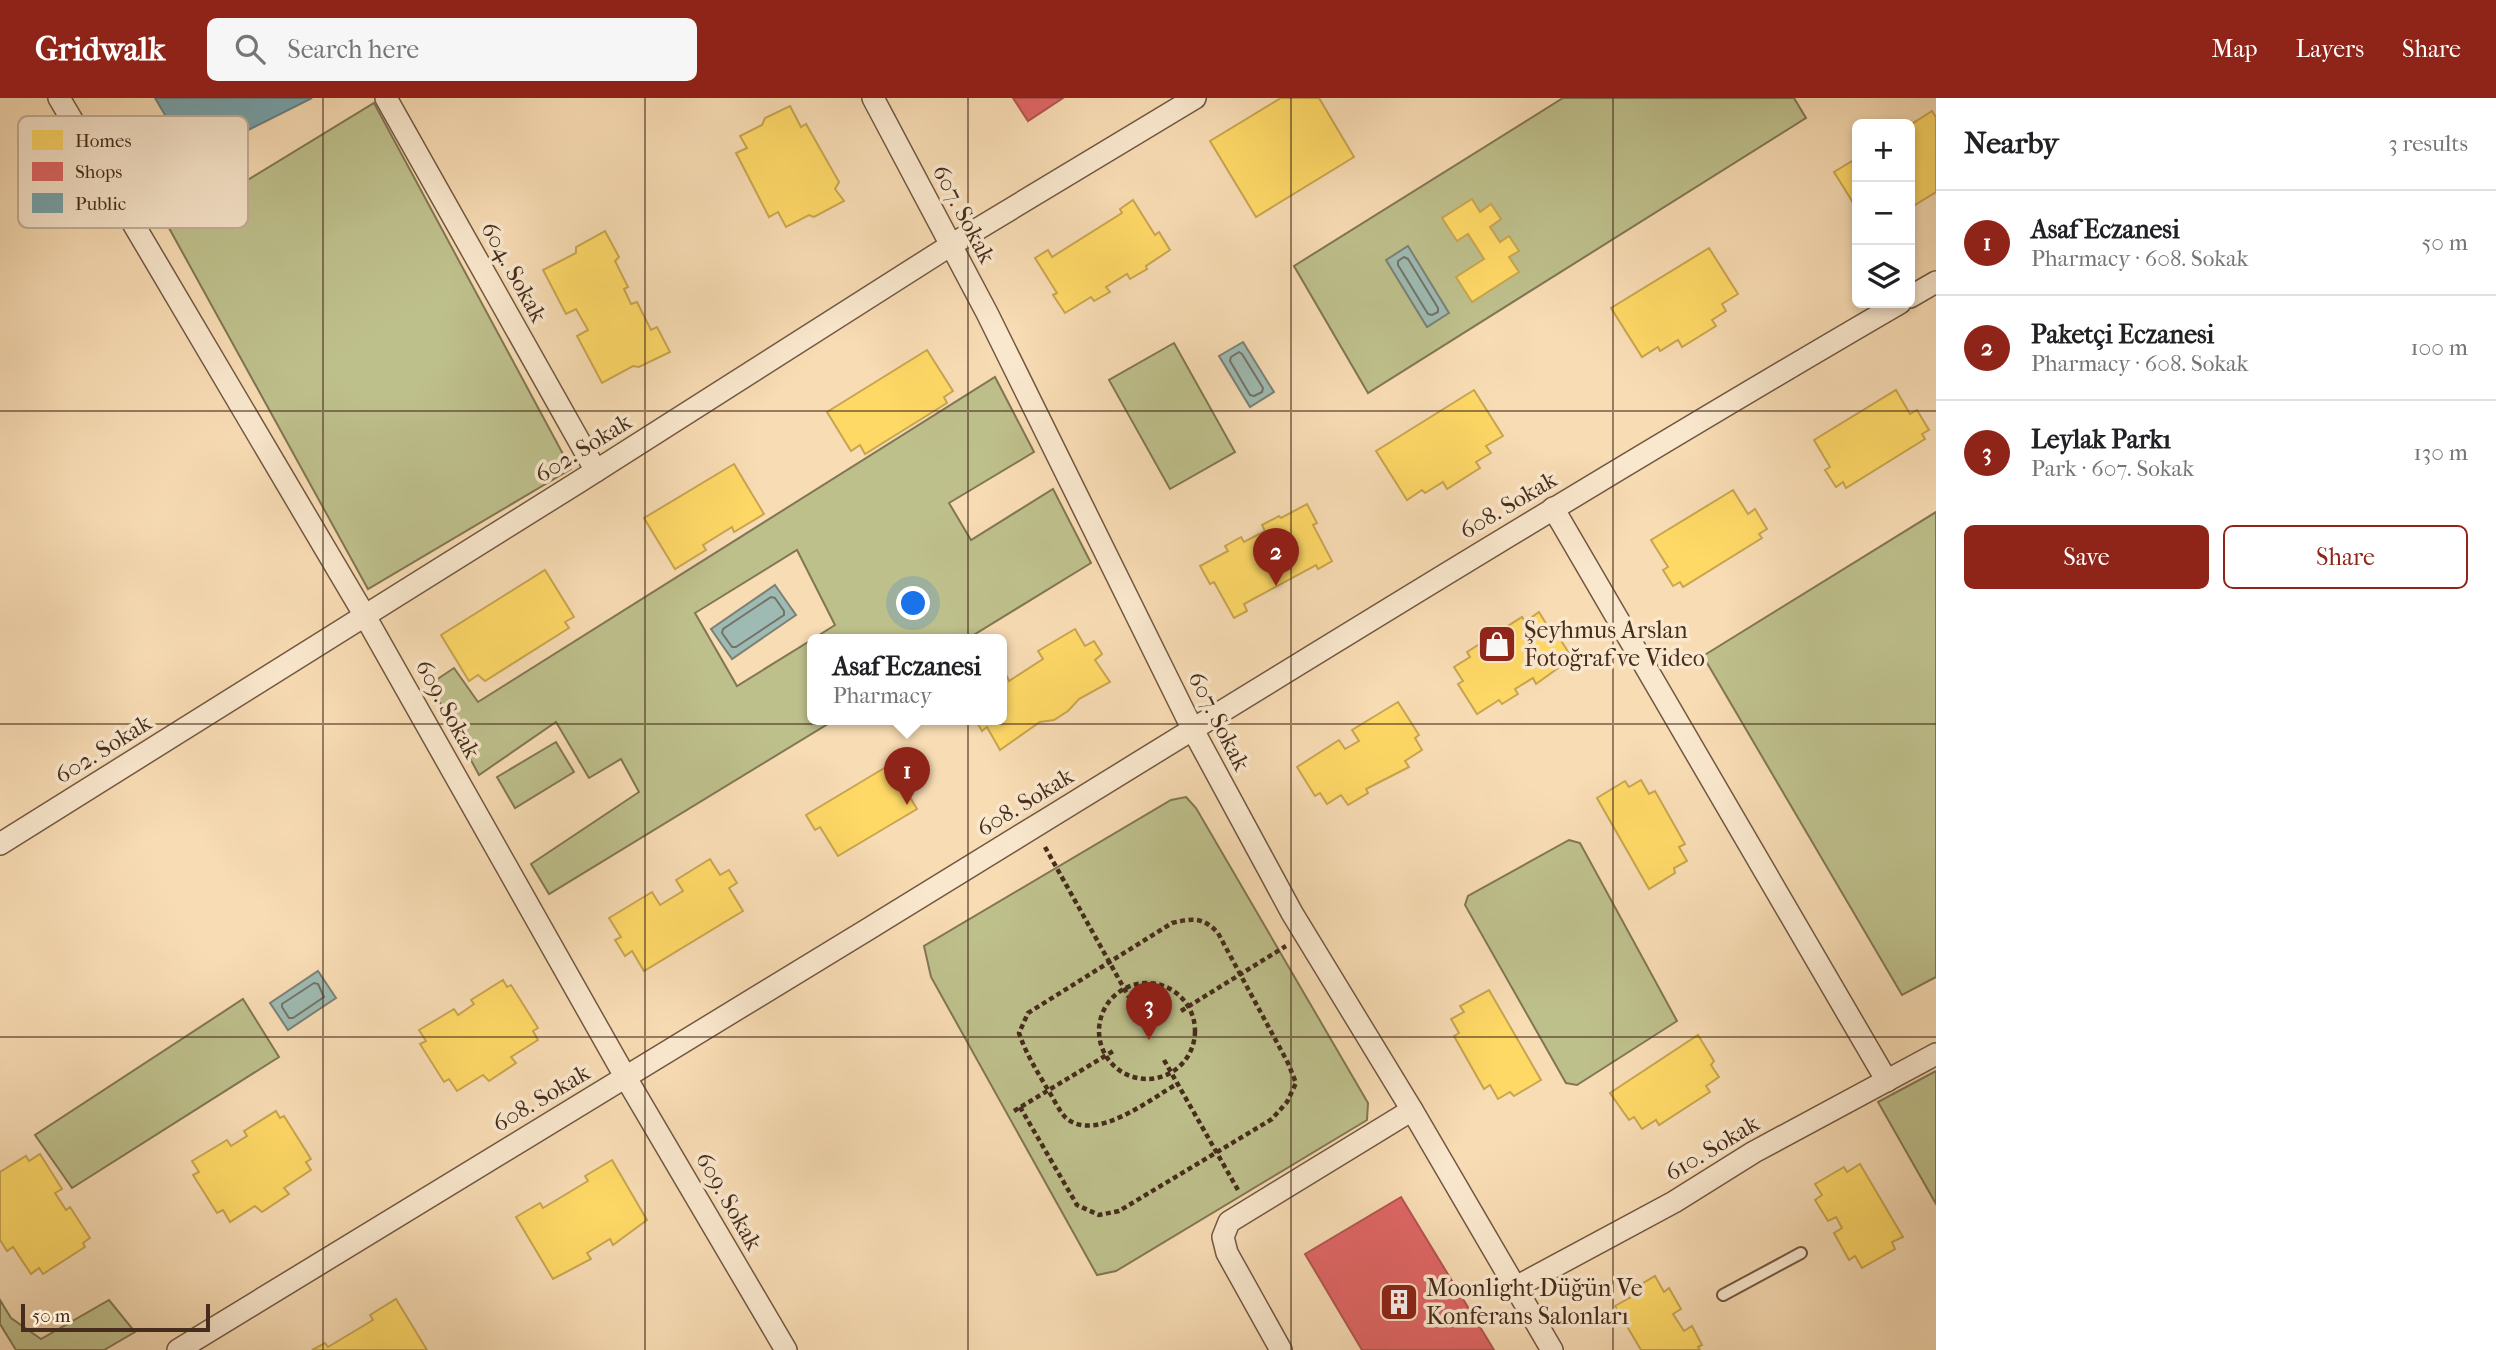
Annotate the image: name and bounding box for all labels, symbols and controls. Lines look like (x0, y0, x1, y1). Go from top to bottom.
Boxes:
search box (207, 18, 697, 81)
text: Gridwalk (35, 30, 165, 69)
icon: search (231, 30, 269, 68)
text: Search here (287, 34, 419, 65)
text: Map (2212, 35, 2258, 63)
text: Layers (2296, 35, 2364, 63)
text: Share (2402, 35, 2461, 63)
legend (18, 116, 248, 228)
map controls (1852, 119, 1915, 308)
button: + (1852, 119, 1915, 182)
text: Nearby (1964, 126, 2059, 161)
text: Homes (75, 130, 131, 152)
text: 3 results (2388, 130, 2468, 157)
street label: 607. Sokak (926, 160, 1002, 269)
text: Shops (75, 161, 122, 183)
button: − (1852, 182, 1915, 245)
text: Public (75, 193, 126, 215)
text: Asaf Eczanesi (2031, 214, 2180, 245)
street label: 604. Sokak (475, 217, 553, 328)
text: 1 (1983, 229, 1991, 256)
text: 50 m (2421, 229, 2468, 256)
button: layers (1852, 245, 1915, 308)
text: Pharmacy · 608. Sokak (2031, 245, 2248, 272)
text: Paketçi Eczanesi (2031, 319, 2214, 350)
text: 2 (1981, 334, 1993, 361)
text: 100 m (2410, 334, 2468, 361)
text: Pharmacy · 608. Sokak (2031, 350, 2248, 377)
street label: 602. Sokak (530, 407, 637, 489)
text: Leylak Parkı (2031, 424, 2171, 455)
text: 3 (1982, 439, 1992, 466)
text: 130 m (2414, 439, 2468, 466)
text: Park · 607. Sokak (2031, 455, 2194, 482)
street label: 608. Sokak (1454, 465, 1562, 545)
button: Save (1964, 525, 2209, 589)
button: Share (2223, 525, 2468, 589)
pin: 2 (1253, 528, 1299, 586)
your location (896, 586, 930, 620)
place label: Şeyhmus Arslan Fotoğraf ve Video (1524, 616, 1705, 672)
shop icon: Şeyhmus Arslan Fotoğraf ve Video (1476, 623, 1518, 665)
popup (807, 634, 1007, 725)
text: Asaf Eczanesi (833, 651, 981, 682)
street label: 609. Sokak (409, 655, 487, 764)
street label: 607. Sokak (1182, 667, 1256, 776)
text: Pharmacy (833, 682, 932, 709)
street label: 602. Sokak (50, 708, 157, 790)
pin: 1 (884, 747, 930, 805)
street label: 608. Sokak (972, 761, 1079, 843)
pin: 3 (1126, 982, 1172, 1040)
street label: 608. Sokak (487, 1058, 595, 1138)
street label: 610. Sokak (1660, 1109, 1765, 1187)
street label: 609. Sokak (690, 1147, 769, 1256)
place label: Moonlight Düğün Ve Konferans Salonları (1426, 1274, 1643, 1330)
building icon: Moonlight Düğün Ve Konferans Salonları (1378, 1281, 1420, 1323)
scale bar (21, 1301, 210, 1333)
text: 50 m (32, 1305, 71, 1327)

